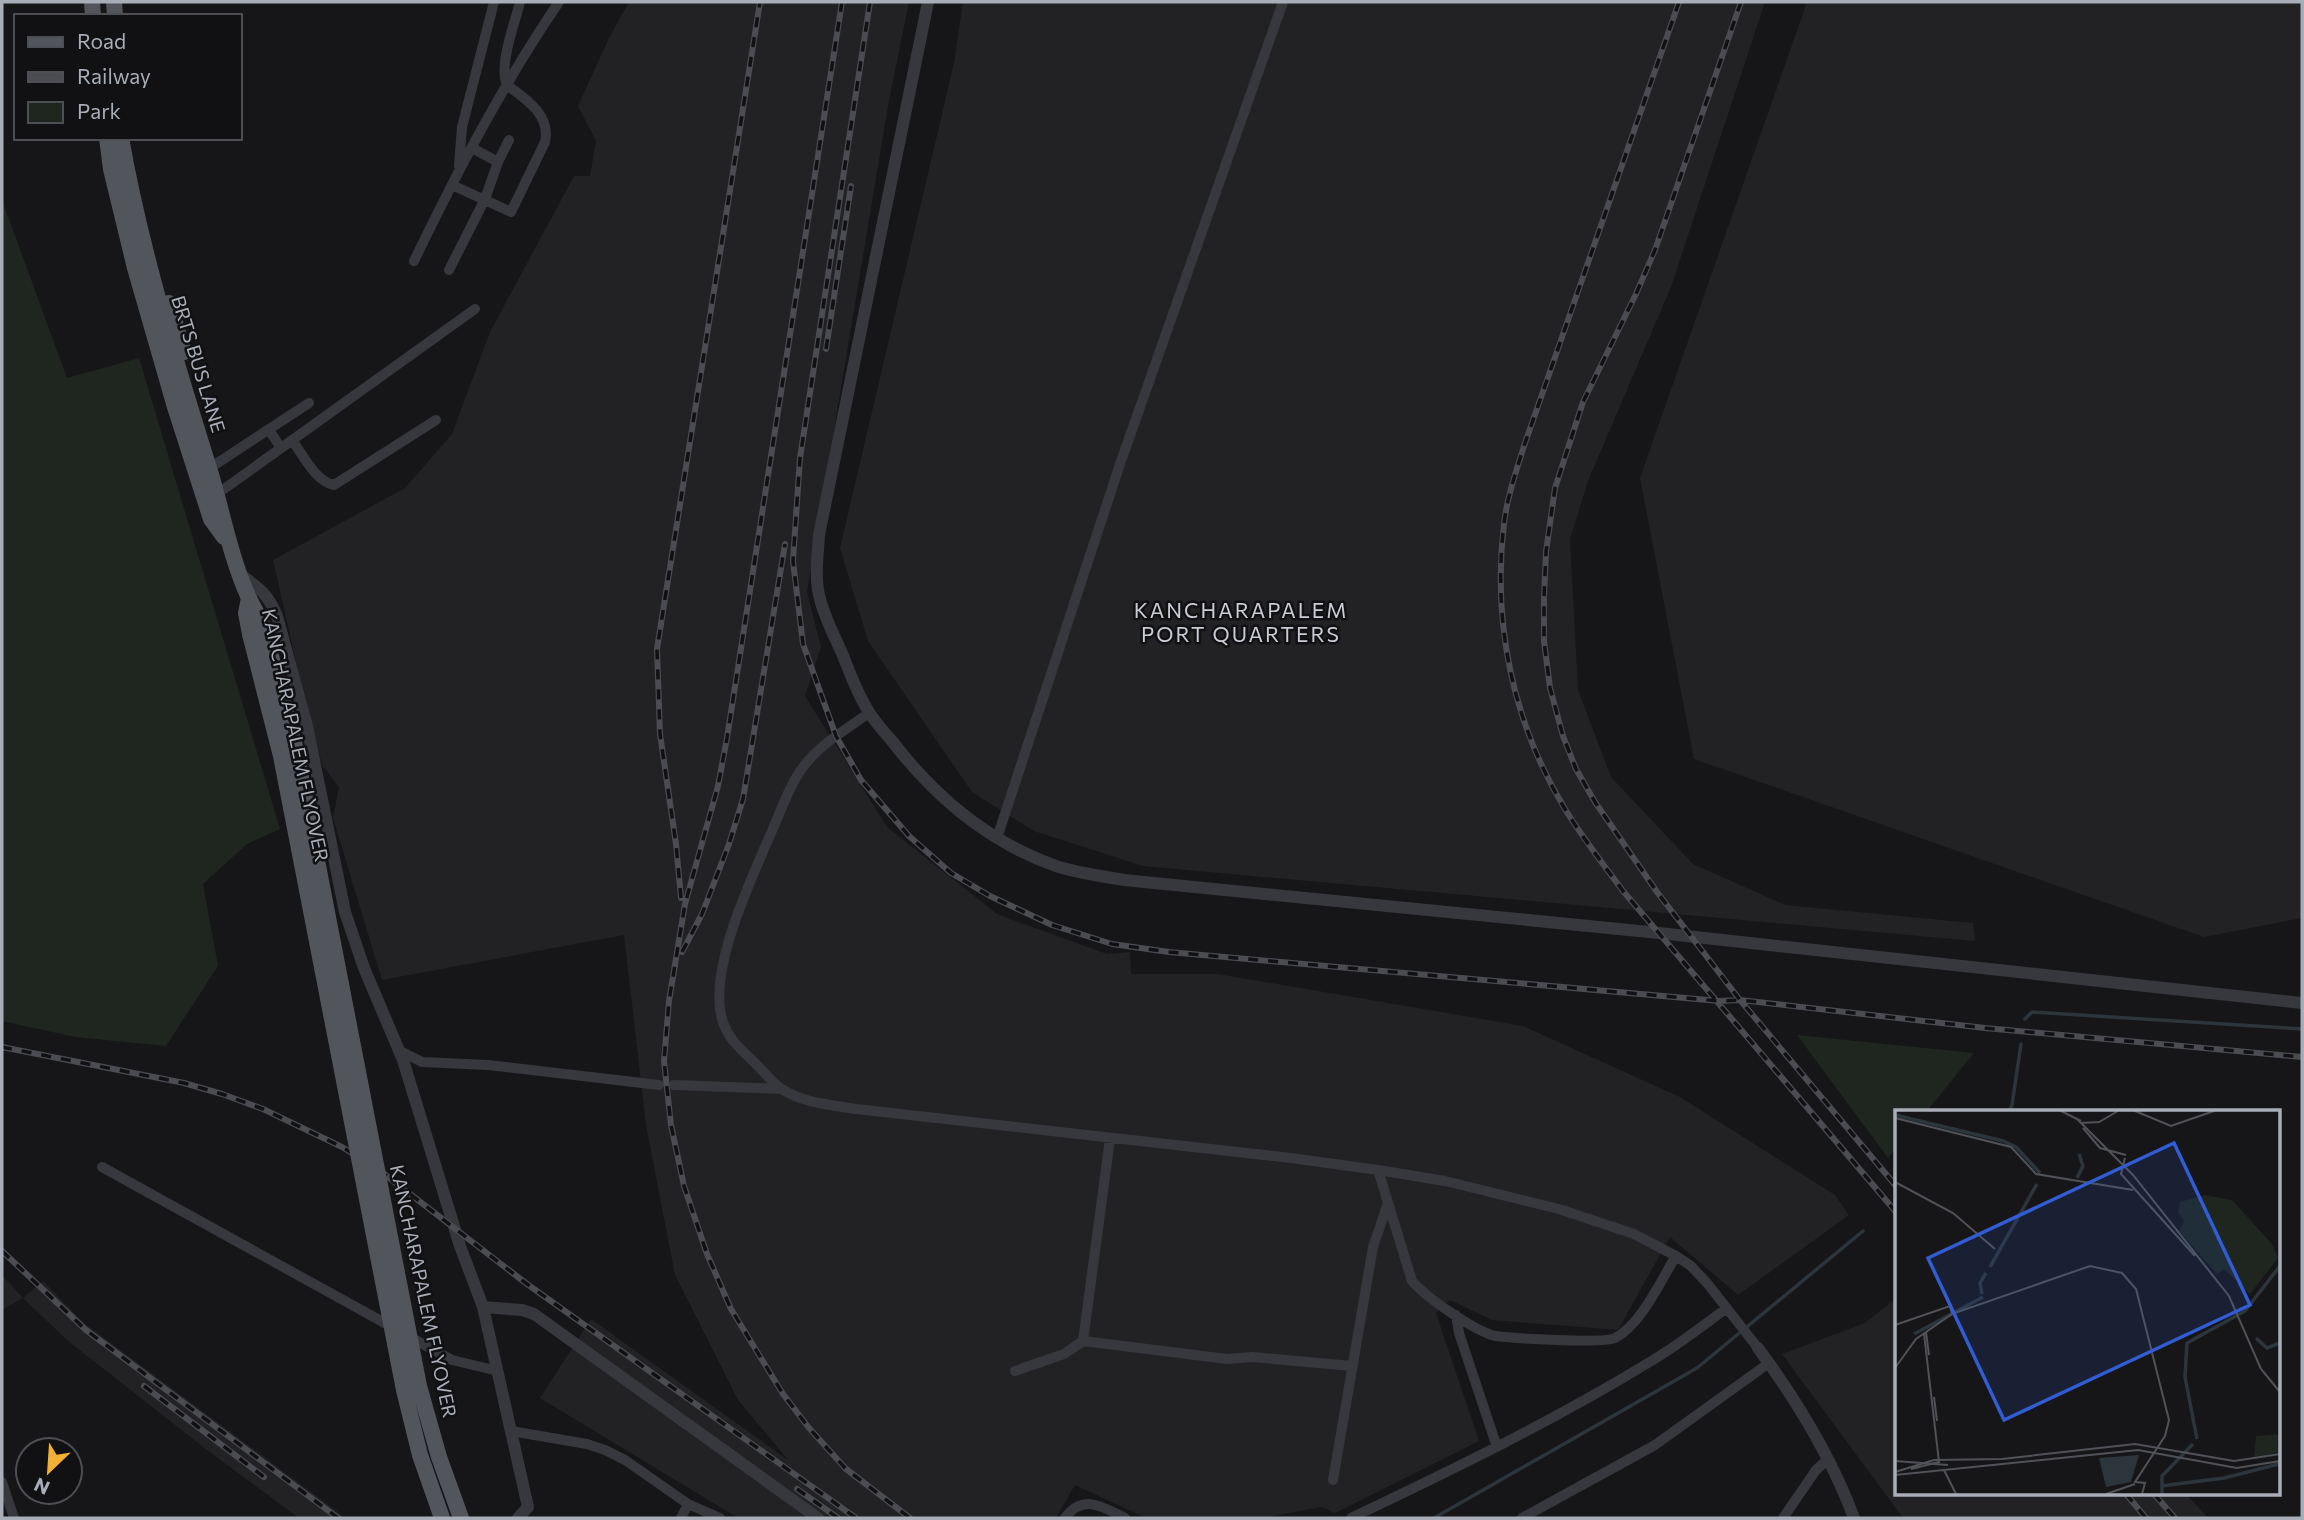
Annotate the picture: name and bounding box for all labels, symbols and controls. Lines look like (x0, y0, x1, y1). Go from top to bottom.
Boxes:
legend (14, 14, 242, 140)
text: Road (77, 28, 126, 53)
text: Railway (77, 63, 151, 88)
text: Park (77, 98, 121, 123)
street label: BRTS BUS LANE (167, 293, 231, 435)
district label: KANCHARAPALEM PORT QUARTERS (1134, 597, 1348, 646)
street label: KANCHARAPALEM FLYOVER (258, 606, 334, 864)
inset map (1895, 1110, 2280, 1496)
street label: KANCHARAPALEM FLYOVER (386, 1162, 462, 1420)
north arrow (14, 1436, 84, 1506)
text: N (30, 1473, 53, 1500)

